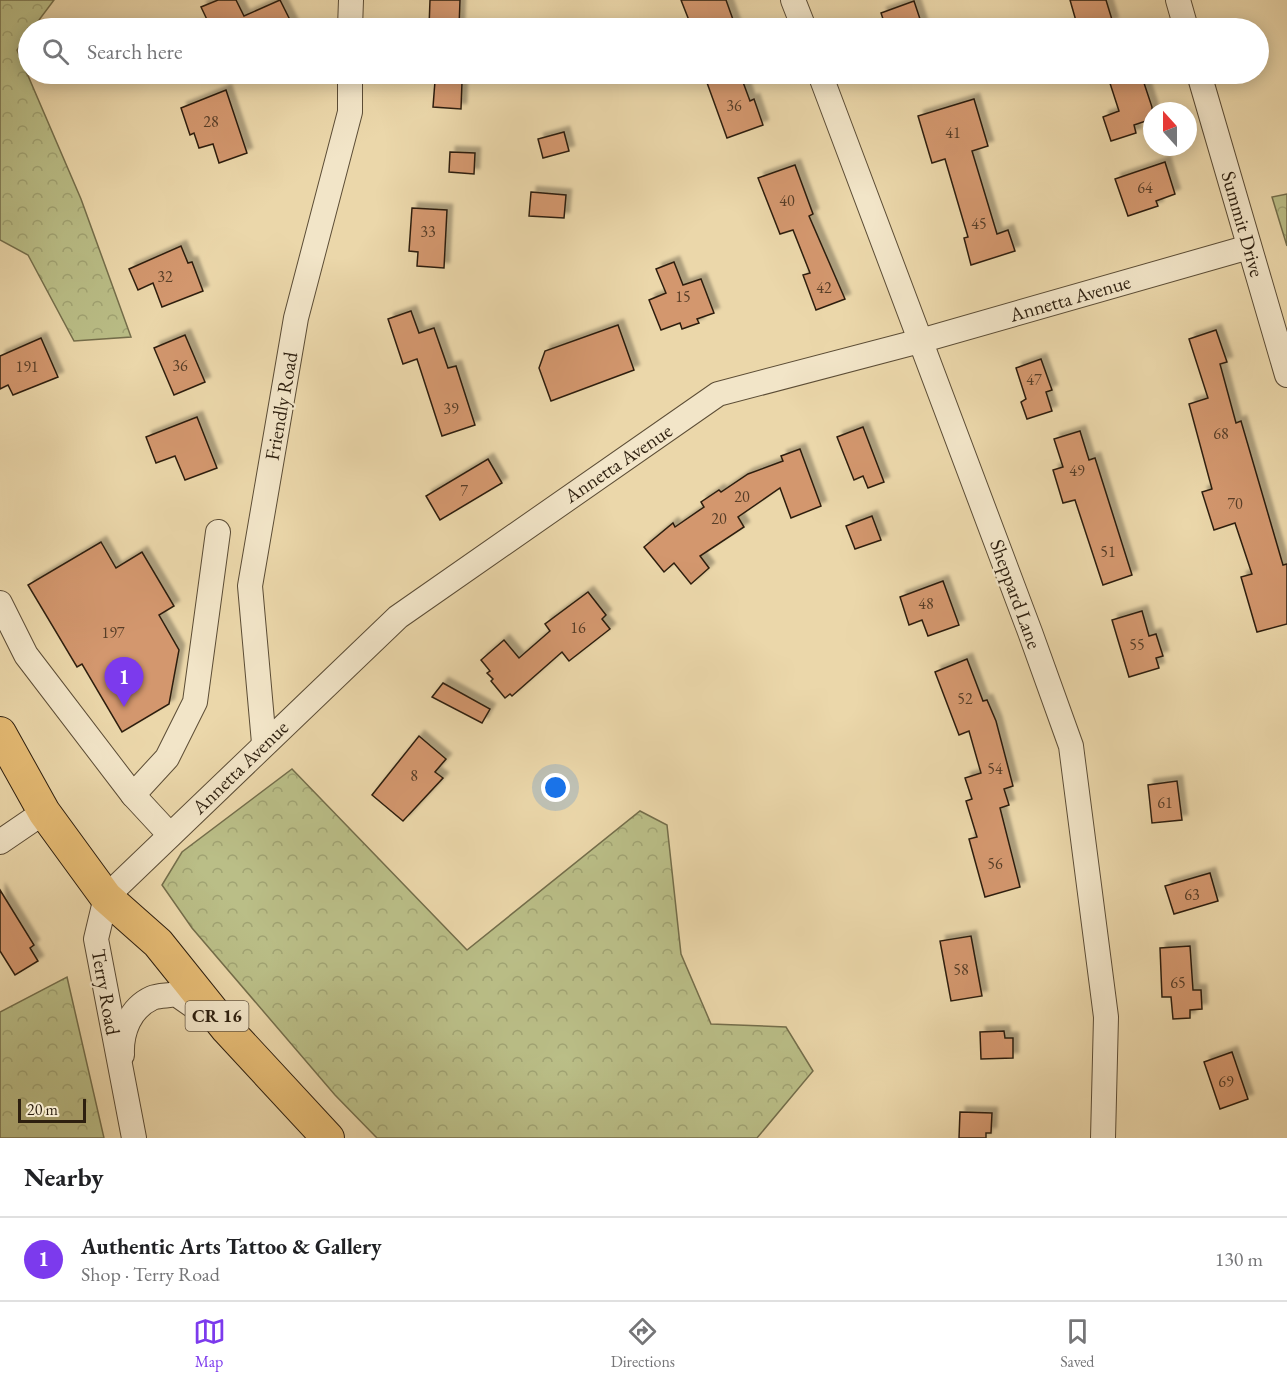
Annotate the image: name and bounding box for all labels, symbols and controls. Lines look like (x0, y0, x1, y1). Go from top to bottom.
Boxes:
search box (18, 18, 1269, 84)
icon: search (39, 35, 72, 68)
text: Search here (87, 37, 182, 66)
house number: 36 (726, 95, 742, 116)
north arrow (1143, 102, 1197, 156)
house number: 28 (203, 111, 219, 132)
house number: 41 (945, 122, 961, 143)
street label: Summit Drive (1215, 168, 1271, 280)
house number: 64 (1137, 177, 1153, 198)
house number: 40 (779, 190, 795, 211)
house number: 45 (971, 213, 987, 234)
house number: 33 (420, 221, 436, 242)
house number: 32 (157, 266, 173, 287)
street label: Annetta Avenue (1006, 268, 1134, 328)
house number: 42 (816, 277, 832, 298)
house number: 15 (675, 286, 691, 307)
street label: Friendly Road (259, 349, 303, 462)
house number: 36 (172, 355, 188, 376)
house number: 191 (15, 356, 39, 377)
house number: 47 (1026, 369, 1042, 390)
house number: 39 (443, 398, 459, 419)
street label: Annetta Avenue (558, 417, 677, 509)
house number: 68 (1213, 423, 1229, 444)
house number: 49 (1069, 460, 1085, 481)
house number: 7 (460, 480, 468, 501)
house number: 20 (734, 486, 750, 507)
house number: 70 (1227, 493, 1243, 514)
house number: 20 (711, 508, 727, 529)
street label: Sheppard Lane (984, 536, 1048, 652)
house number: 51 (1100, 541, 1116, 562)
house number: 48 (918, 593, 934, 614)
house number: 16 (570, 617, 586, 638)
house number: 197 (101, 622, 125, 643)
house number: 55 (1129, 634, 1145, 655)
pin: 1 (104, 658, 144, 707)
house number: 52 (957, 688, 973, 709)
street label: Annetta Avenue (185, 714, 294, 820)
house number: 54 (987, 758, 1003, 779)
house number: 8 (410, 765, 418, 786)
your location (541, 773, 570, 802)
house number: 61 (1157, 792, 1173, 813)
house number: 56 (987, 853, 1003, 874)
house number: 63 (1184, 884, 1200, 905)
street label: Terry Road (86, 947, 127, 1038)
house number: 58 (953, 959, 969, 980)
house number: 65 (1170, 972, 1186, 993)
road number: CR 16 (186, 1001, 248, 1031)
house number: 69 (1218, 1071, 1234, 1092)
scale bar (18, 1096, 86, 1124)
text: 20 m (27, 1099, 58, 1120)
text: Nearby (24, 1160, 104, 1194)
text: Authentic Arts Tattoo & Gallery (81, 1232, 382, 1261)
text: 1 (38, 1246, 49, 1272)
text: 130 m (1215, 1246, 1263, 1272)
text: Shop · Terry Road (81, 1261, 220, 1287)
tab: Map (193, 1315, 226, 1372)
tab: Directions (611, 1315, 675, 1372)
tab: Saved (1060, 1315, 1094, 1372)

